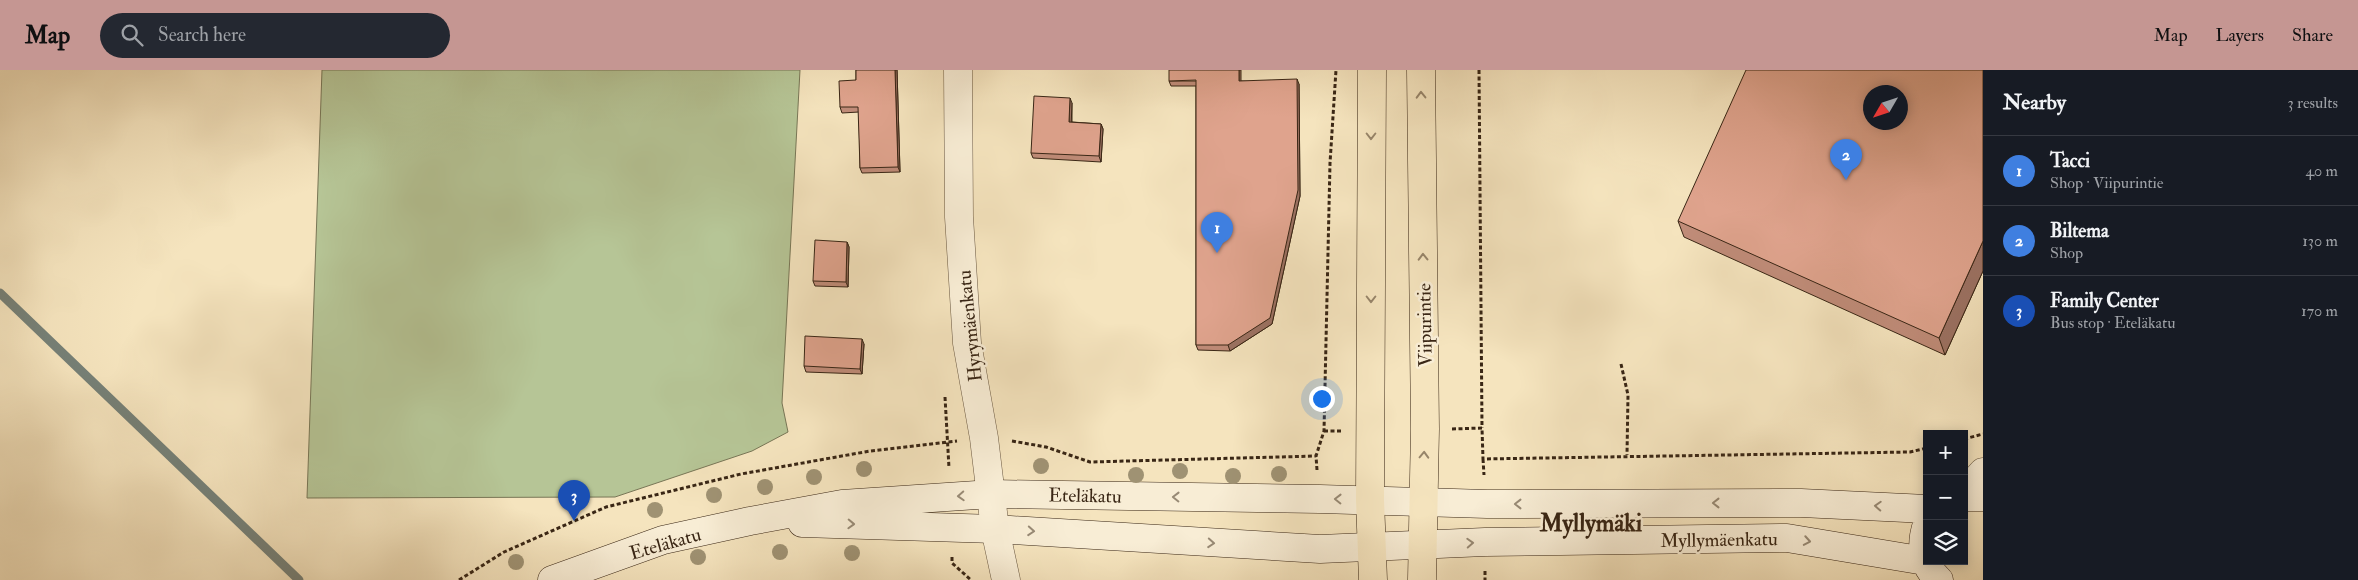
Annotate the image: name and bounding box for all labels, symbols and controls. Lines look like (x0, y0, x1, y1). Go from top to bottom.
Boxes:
search box (100, 13, 450, 58)
text: Map (25, 20, 70, 51)
icon: search (118, 21, 146, 49)
text: Search here (158, 23, 246, 47)
text: Map (2154, 24, 2188, 47)
text: Layers (2216, 24, 2264, 47)
text: Share (2292, 24, 2333, 47)
north arrow (1863, 85, 1908, 130)
text: Nearby (2003, 89, 2066, 116)
one-way arrow (1416, 90, 1427, 98)
text: 3 results (2287, 93, 2338, 113)
one-way arrow (1366, 132, 1376, 140)
pin: 2 (1830, 139, 1862, 180)
text: Tacci (2050, 149, 2090, 173)
text: 1 (2016, 161, 2022, 181)
text: 40 m (2305, 161, 2338, 181)
text: Shop · Viipurintie (2050, 173, 2163, 193)
pin: 1 (1201, 212, 1233, 253)
text: Biltema (2050, 219, 2109, 243)
text: 2 (2015, 231, 2023, 251)
text: 130 m (2302, 231, 2338, 251)
text: Shop (2050, 243, 2083, 263)
one-way arrow (1418, 253, 1428, 260)
street label: Hyrymäenkatu (952, 269, 988, 383)
street label: Viipurintie (1412, 283, 1439, 367)
text: Family Center (2050, 289, 2159, 313)
one-way arrow (1366, 295, 1376, 303)
text: 3 (2016, 301, 2022, 321)
text: 170 m (2301, 301, 2338, 321)
text: Bus stop · Eteläkatu (2050, 313, 2176, 333)
your location (1309, 386, 1335, 412)
map controls (1923, 430, 1968, 565)
button: + (1923, 430, 1968, 475)
one-way arrow (1419, 450, 1429, 458)
button: − (1923, 475, 1968, 520)
pin: 3 (558, 480, 590, 521)
street label: Eteläkatu (1048, 483, 1122, 509)
one-way arrow (957, 490, 965, 501)
one-way arrow (1172, 491, 1180, 502)
one-way arrow (1334, 494, 1342, 504)
one-way arrow (1711, 498, 1719, 508)
one-way arrow (1514, 499, 1522, 509)
one-way arrow (1874, 501, 1882, 512)
district label: Myllymäki (1539, 508, 1643, 539)
one-way arrow (848, 519, 856, 529)
button: layers (1923, 520, 1968, 565)
street label: Eteläkatu (627, 522, 704, 566)
one-way arrow (1028, 526, 1036, 537)
street label: Myllymäenkatu (1660, 527, 1778, 553)
one-way arrow (1803, 536, 1812, 546)
one-way arrow (1207, 537, 1215, 548)
one-way arrow (1466, 538, 1474, 548)

